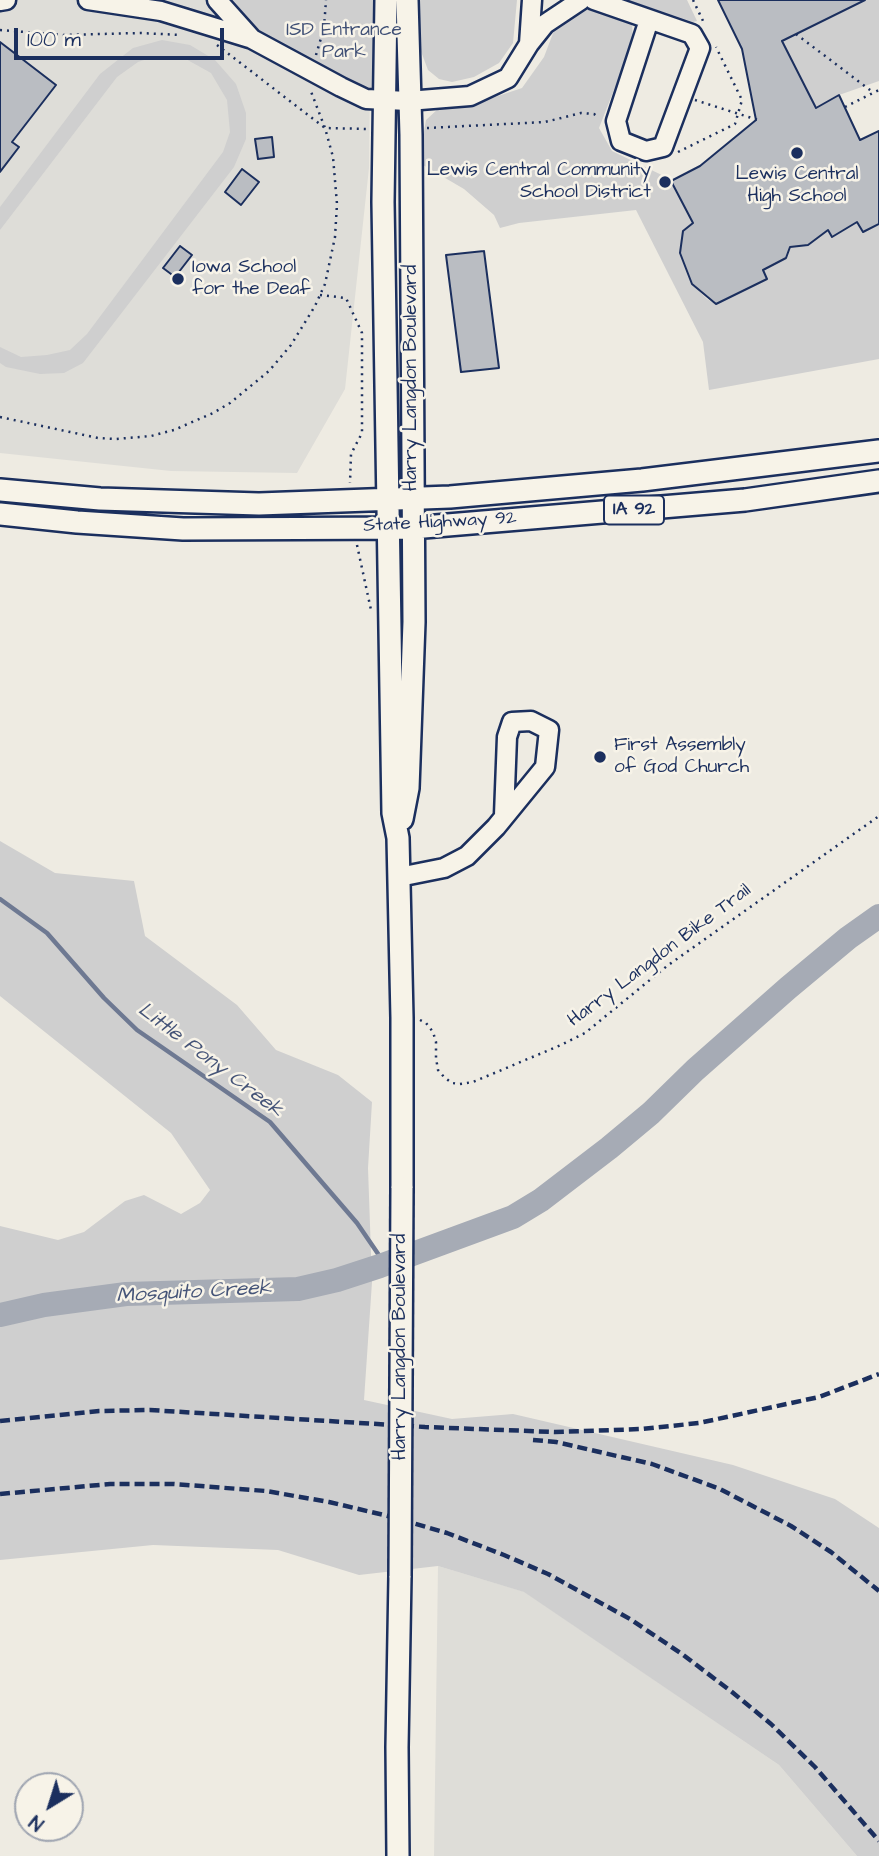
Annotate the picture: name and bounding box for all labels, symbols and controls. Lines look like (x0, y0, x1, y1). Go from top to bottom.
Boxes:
scale bar (18, 14, 228, 58)
park label: ISD Entrance Park (286, 20, 402, 64)
text: 100 m (27, 25, 81, 54)
marker: Lewis Central High School (789, 145, 805, 161)
place label: Lewis Central Community School District (427, 160, 651, 204)
place label: Lewis Central High School (736, 164, 858, 208)
marker: Lewis Central Community School District (657, 174, 673, 190)
place label: Iowa School for the Deaf (192, 257, 311, 301)
street label: Harry Langdon Boulevard (401, 265, 423, 491)
marker: Iowa School for the Deaf (170, 271, 186, 287)
road number: IA 92 (604, 496, 664, 524)
street label: State Highway 92 (363, 508, 517, 538)
place label: First Assembly of God Church (614, 735, 749, 779)
marker: First Assembly of God Church (592, 749, 608, 765)
street label: Harry Langdon Bike Trail (564, 880, 756, 1032)
water label: Little Pony Creek (132, 998, 288, 1124)
street label: Harry Langdon Boulevard (390, 1234, 412, 1460)
water label: Mosquito Creek (116, 1276, 272, 1310)
north arrow (14, 1772, 84, 1842)
text: N (24, 1808, 50, 1837)

